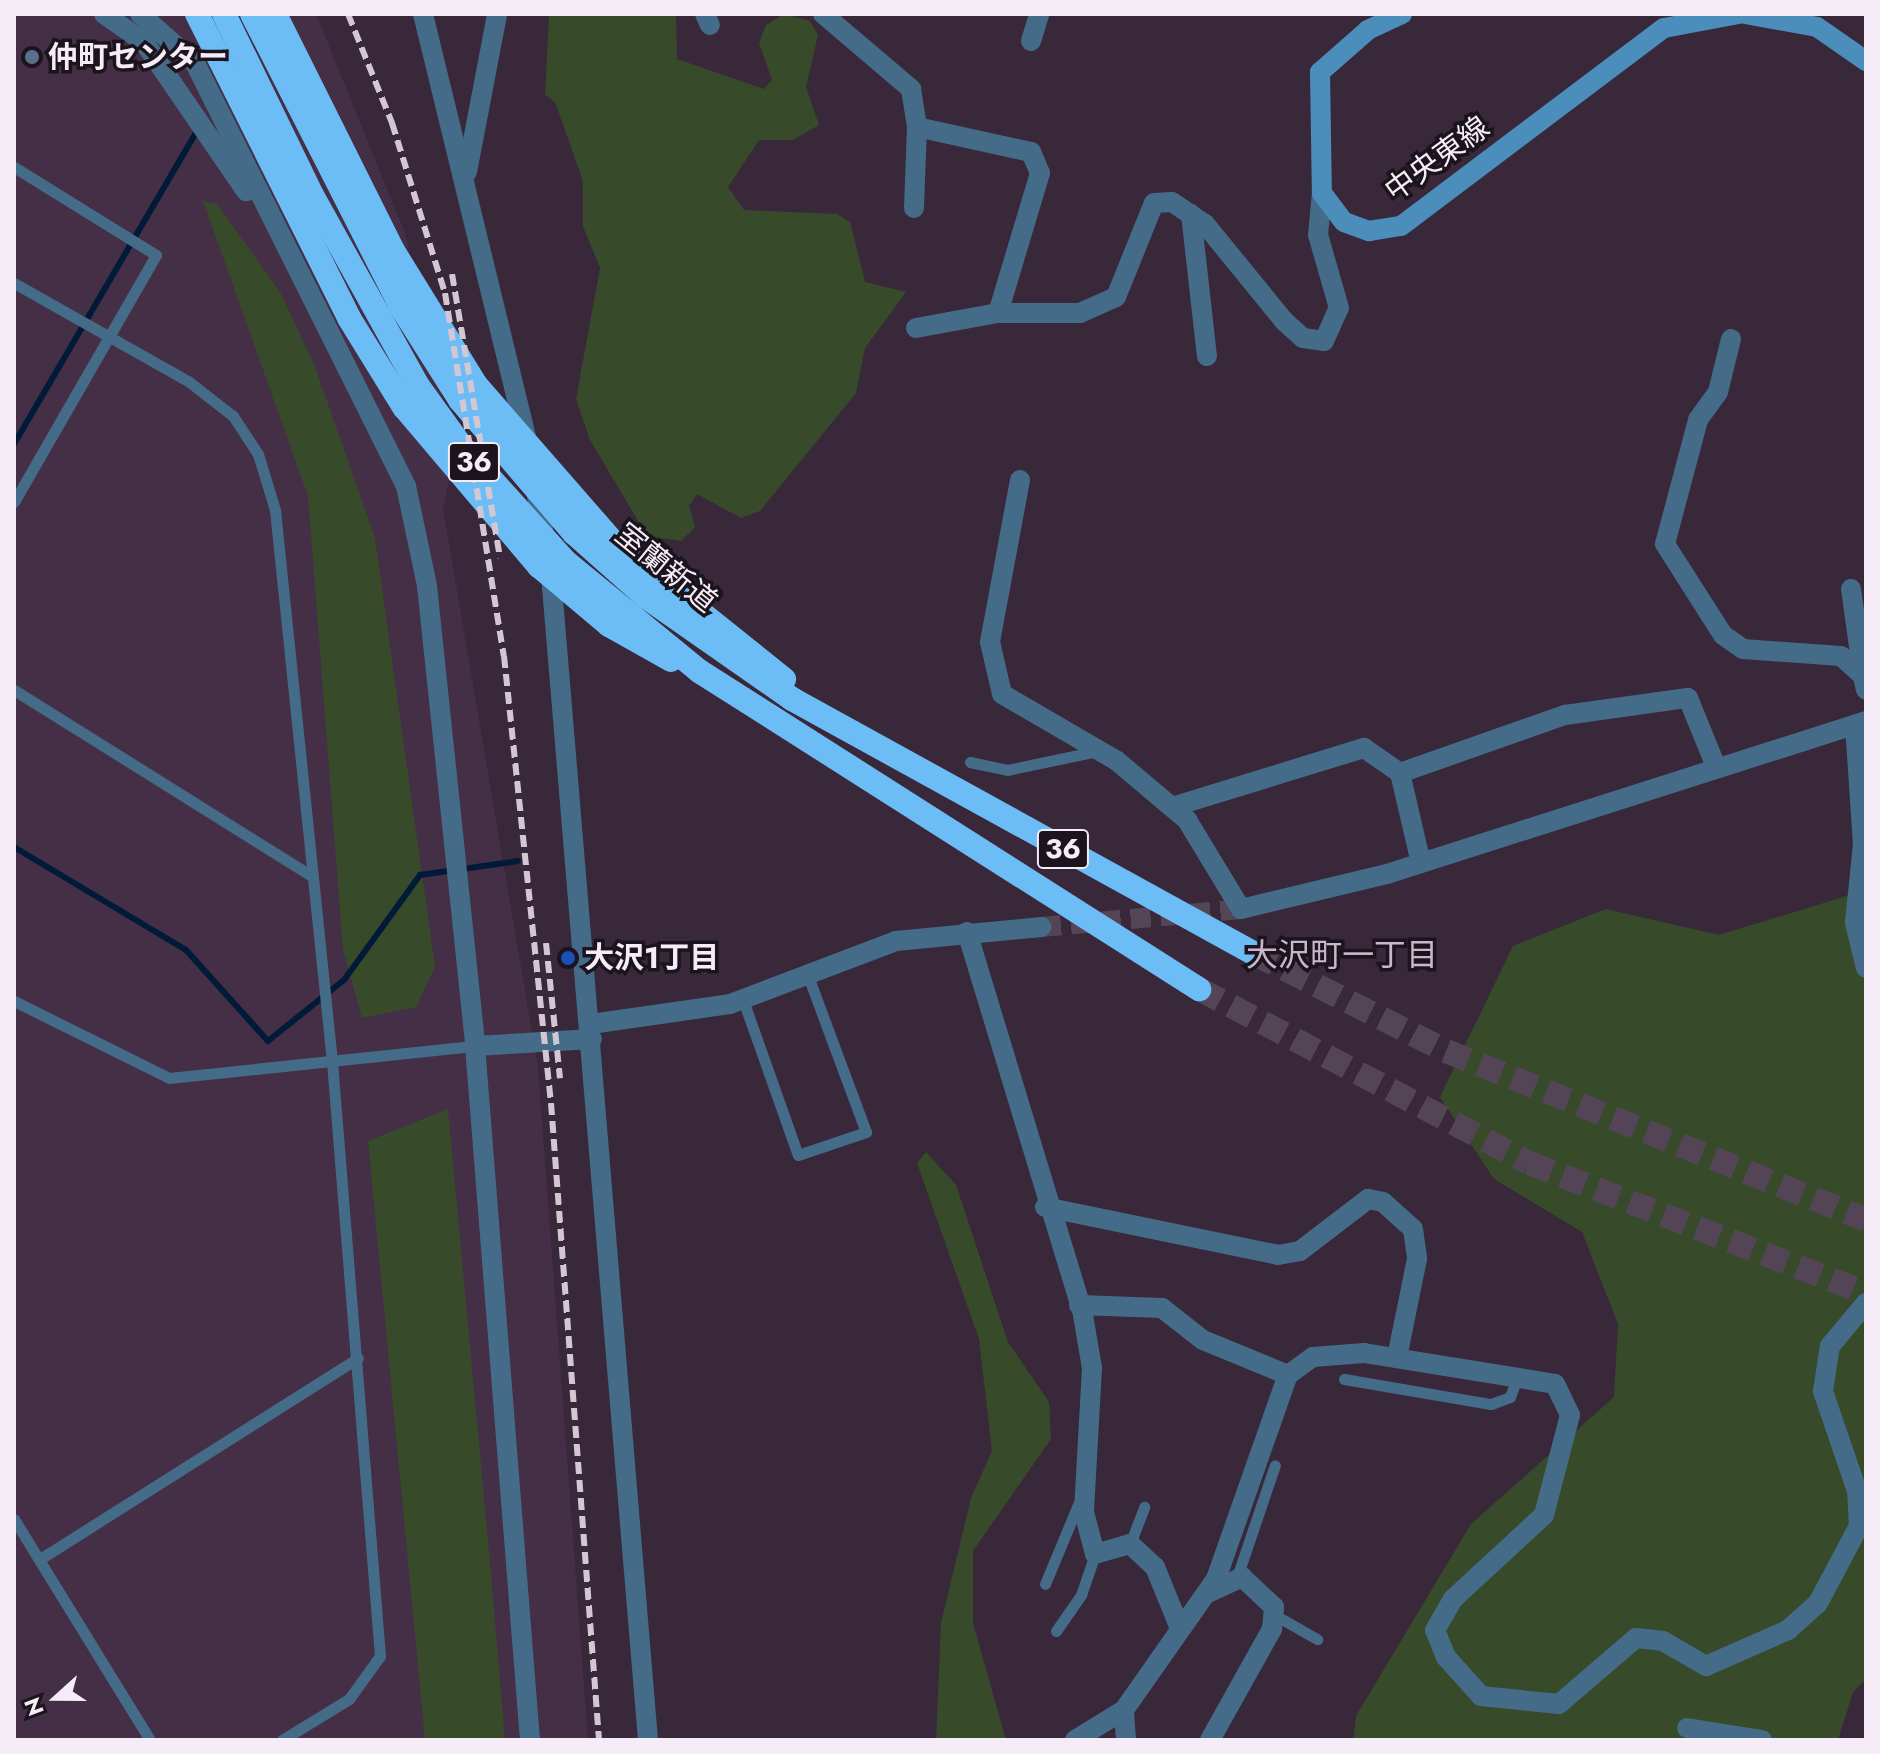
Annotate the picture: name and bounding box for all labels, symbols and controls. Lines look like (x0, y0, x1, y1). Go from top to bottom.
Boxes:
place label: 仲町センター (48, 39, 228, 75)
marker: 仲町センター (23, 48, 41, 66)
street label: 中央東線 (1378, 109, 1496, 209)
road number: 36 (446, 438, 502, 486)
street label: 室蘭新道 (608, 516, 724, 620)
road number: 36 (1035, 825, 1091, 873)
district label: 大沢町一丁目 (1246, 936, 1438, 974)
place label: 大沢1丁目 (584, 940, 719, 976)
marker: 大沢1丁目 (559, 949, 577, 967)
north arrow (16, 1658, 96, 1738)
text: N (16, 1693, 52, 1720)

